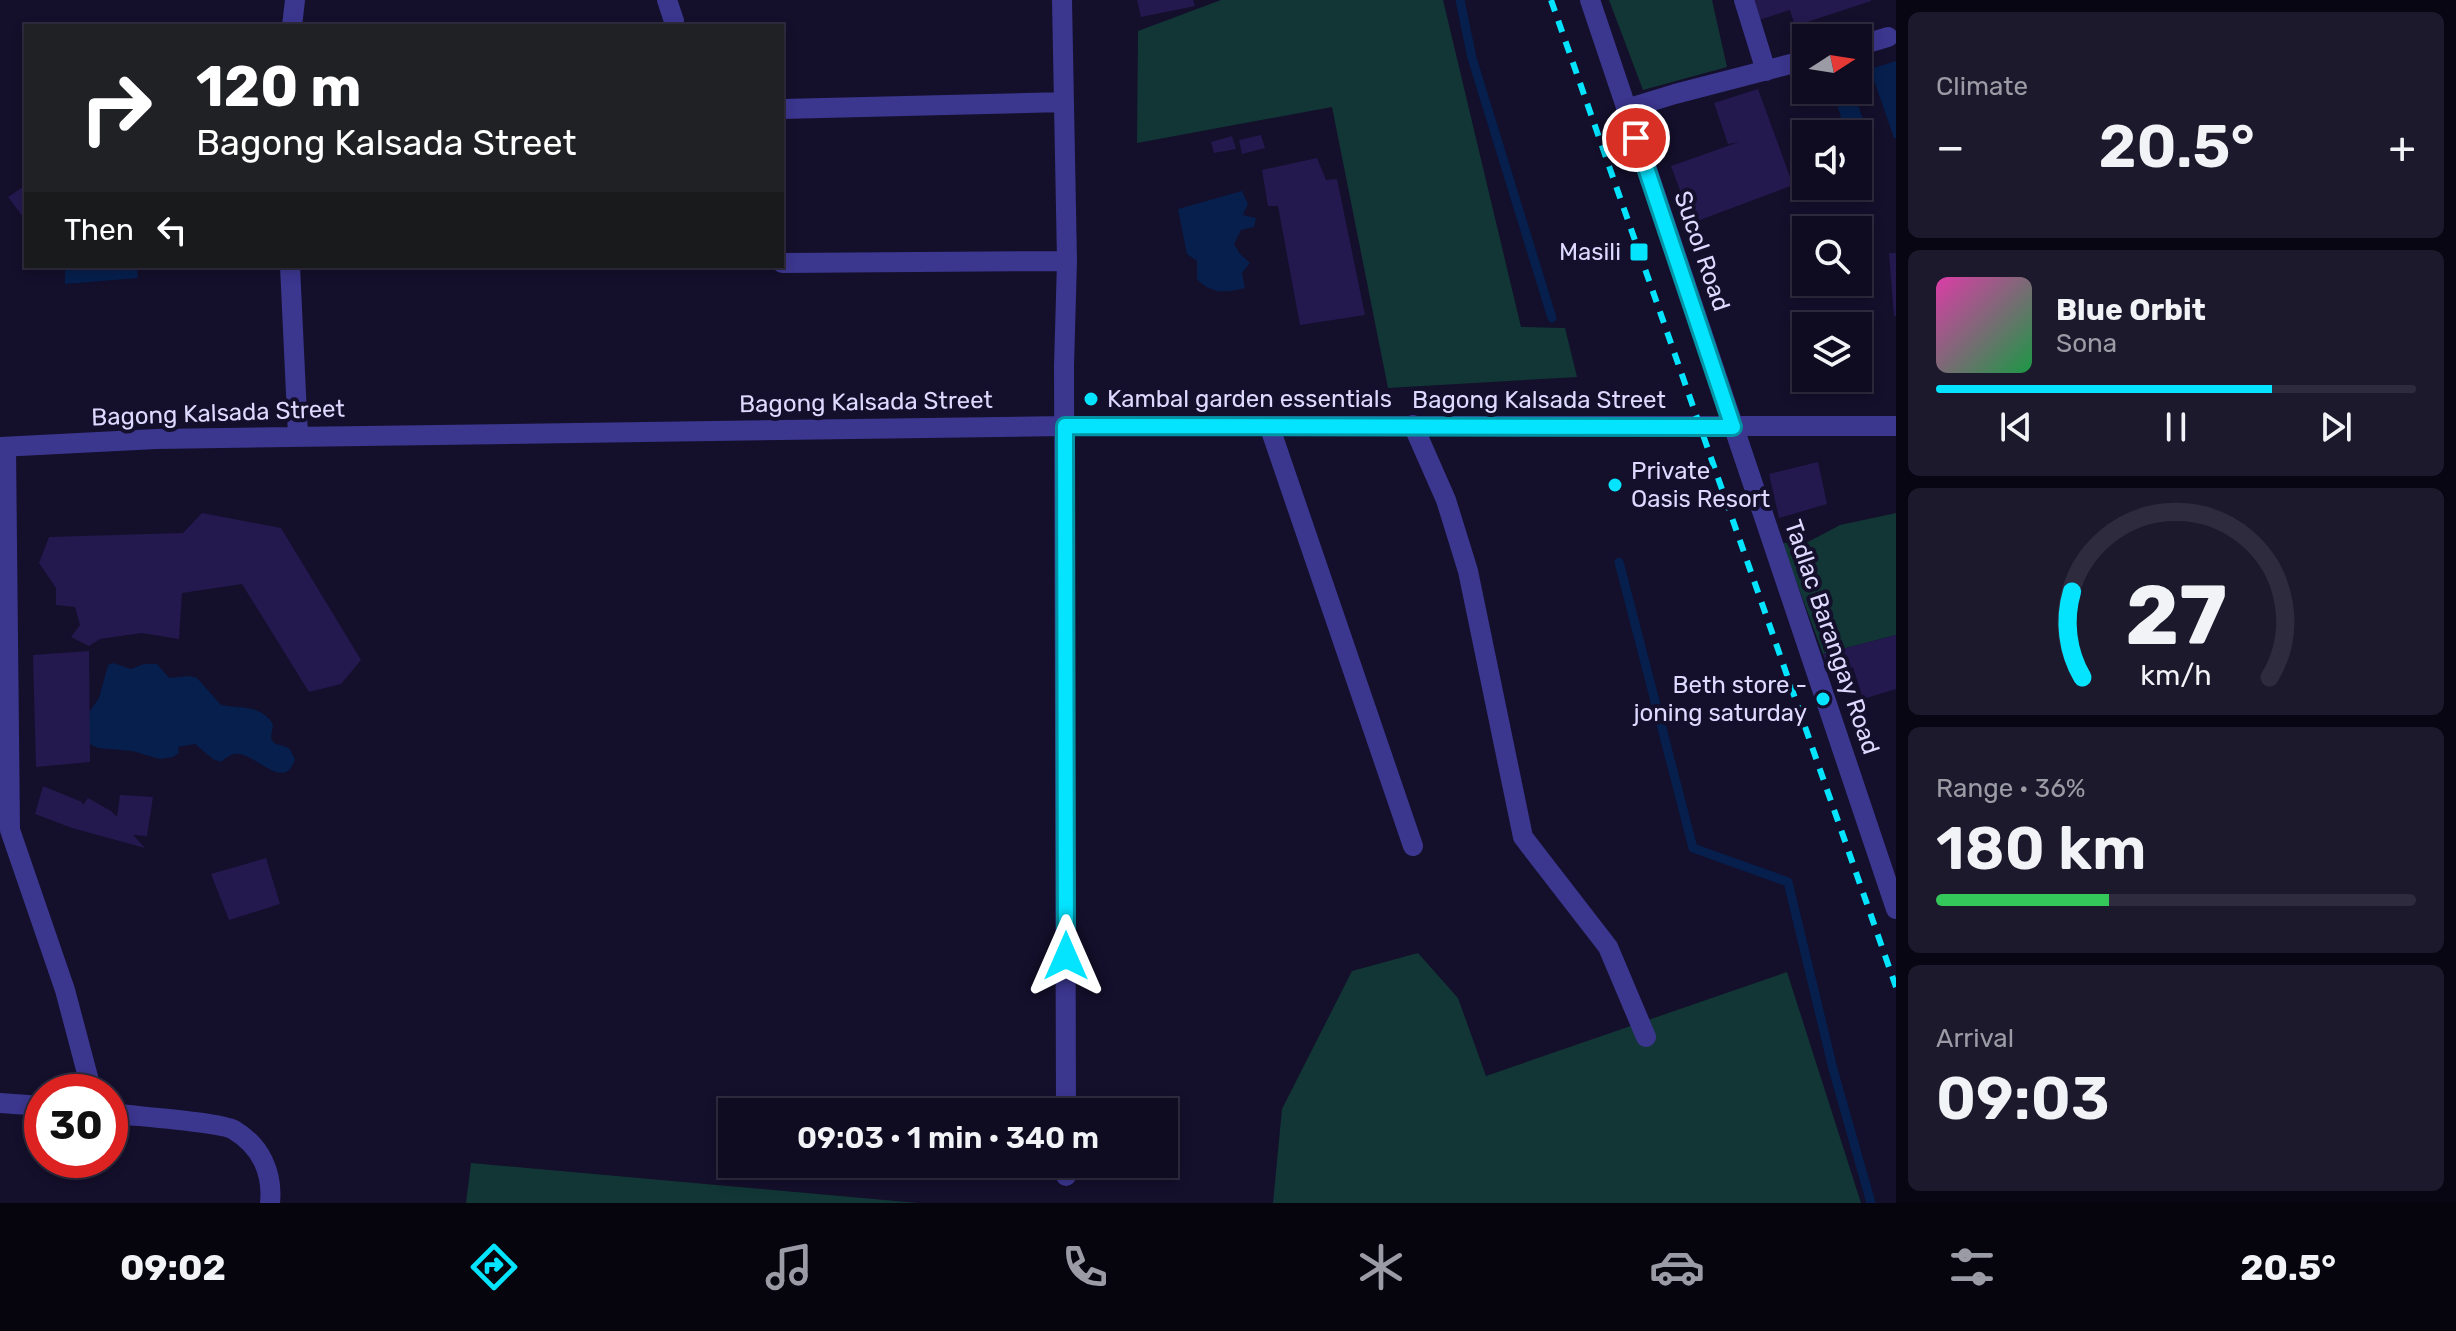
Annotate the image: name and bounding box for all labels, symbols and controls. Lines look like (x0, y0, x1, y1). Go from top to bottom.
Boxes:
north arrow (1792, 24, 1872, 104)
map controls (1792, 24, 1872, 392)
text: 120 m (196, 54, 362, 120)
icon: right (64, 56, 168, 160)
text: Climate (1936, 71, 2028, 102)
pin (1602, 104, 1670, 172)
text: 20.5° (2098, 111, 2255, 182)
icon: arrive (1614, 116, 1658, 160)
button: sound (1792, 120, 1872, 200)
text: Bagong Kalsada Street (196, 121, 577, 164)
text: − (1936, 121, 1965, 173)
text: + (2389, 121, 2416, 173)
street label: Sucol Road (1668, 187, 1736, 315)
icon: left (150, 208, 194, 252)
text: Then (64, 212, 134, 248)
button: search (1792, 216, 1872, 296)
place label: Masili (1559, 238, 1621, 266)
marker: Masili (1628, 241, 1650, 263)
text: Blue Orbit (2056, 292, 2206, 328)
button: layers (1792, 312, 1872, 392)
text: Sona (2056, 328, 2117, 359)
place label: Kambal garden essentials (1107, 385, 1392, 413)
street label: Bagong Kalsada Street (739, 386, 993, 418)
street label: Bagong Kalsada Street (1412, 386, 1666, 414)
marker: Kambal garden essentials (1082, 390, 1100, 408)
street label: Bagong Kalsada Street (91, 395, 345, 431)
icon: previous (1994, 405, 2038, 449)
icon: pause (2154, 405, 2198, 449)
icon: next (2314, 405, 2358, 449)
place label: Private Oasis Resort (1631, 457, 1770, 513)
marker: Private Oasis Resort (1606, 476, 1624, 494)
street label: Tadlac Barangay Road (1779, 516, 1885, 758)
text: 27 (2125, 565, 2227, 664)
text: km/h (2140, 658, 2212, 692)
place label: Beth store - joning saturday (1632, 671, 1807, 727)
marker: Beth store - joning saturday (1814, 690, 1832, 708)
text: Range · 36% (1936, 773, 2086, 804)
text: 180 km (1936, 813, 2147, 884)
position arrow (1024, 914, 1108, 998)
text: Arrival (1936, 1023, 2014, 1054)
text: 09:03 (1936, 1063, 2110, 1134)
speed limit sign: 30 (24, 1074, 128, 1178)
text: 09:03 · 1 min · 340 m (797, 1120, 1099, 1156)
icon: directions (466, 1239, 522, 1295)
icon: music (761, 1239, 817, 1295)
icon: phone (1057, 1239, 1113, 1295)
icon: climate (1353, 1239, 1409, 1295)
icon: car (1649, 1239, 1705, 1295)
icon: filters (1944, 1239, 2000, 1295)
text: 09:02 (120, 1246, 226, 1289)
text: 20.5° (2240, 1246, 2336, 1289)

